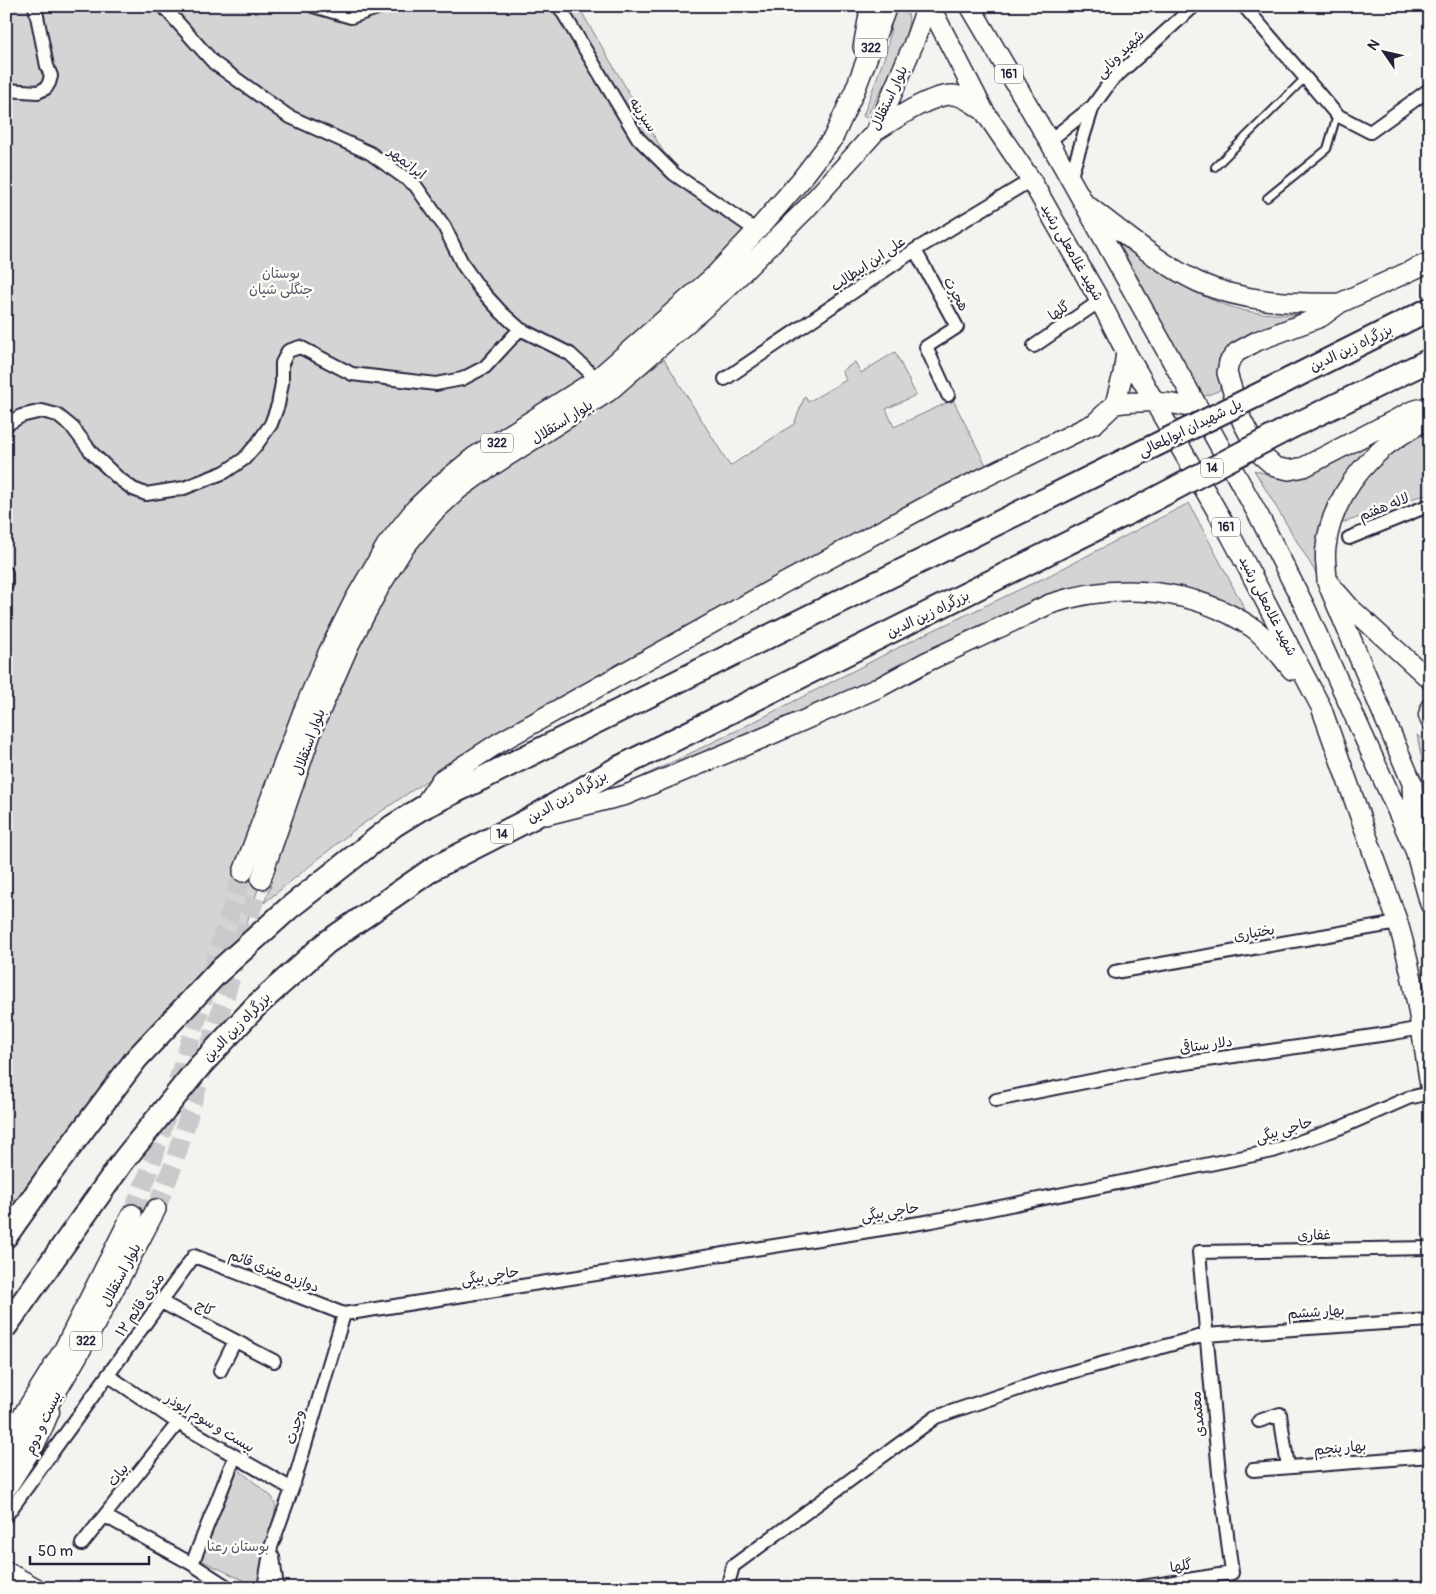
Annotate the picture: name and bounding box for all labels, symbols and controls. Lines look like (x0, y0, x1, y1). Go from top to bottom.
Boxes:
street label: شهید ونایی (1092, 26, 1148, 82)
north arrow (1358, 28, 1408, 78)
text: N (1364, 36, 1383, 54)
road number: 322 (855, 38, 887, 58)
street label: بلوار استقلال (867, 63, 911, 133)
road number: 161 (995, 64, 1023, 84)
street label: سبزینه (625, 95, 661, 135)
street label: ایرانمهر (384, 142, 429, 183)
street label: شهید غلامعلی رشید (1037, 200, 1107, 304)
street label: علی ابن ابیطالب (827, 233, 909, 295)
park label: بوستان جنگلی شیان (249, 265, 313, 298)
street label: هجرت (940, 274, 972, 314)
street label: گلها (1045, 298, 1073, 324)
street label: بزرگراه زین الدین (1307, 321, 1395, 375)
street label: بلوار استقلال (528, 396, 596, 448)
street label: پل شهیدان ابوالمعالی (1135, 396, 1245, 461)
road number: 322 (481, 433, 513, 452)
road number: 14 (1201, 458, 1223, 478)
street label: لاله هفتم (1356, 489, 1412, 527)
road number: 161 (1212, 518, 1240, 536)
street label: شهید غلامعلی رشید (1235, 553, 1301, 659)
street label: بزرگراه زین الدین (884, 587, 972, 641)
street label: بلوار استقلال (289, 706, 329, 778)
street label: بزرگراه زین الدین (524, 767, 610, 827)
road number: 14 (491, 824, 513, 844)
street label: بختیاری (1232, 921, 1276, 945)
street label: بزرگراه زین الدین (200, 989, 274, 1065)
street label: دلار ستاقی (1179, 1033, 1233, 1057)
street label: حاجی بیگی (1253, 1113, 1315, 1147)
street label: حاجی بیگی (860, 1199, 920, 1225)
street label: غفاری (1297, 1226, 1331, 1244)
street label: بلوار استقلال (97, 1240, 145, 1310)
street label: دوازده متری قائم (226, 1246, 321, 1298)
street label: حاجی بیگی (460, 1263, 520, 1289)
street label: ۱۲ متری قائم (112, 1270, 170, 1341)
street label: کاج (192, 1296, 217, 1321)
street label: بهار ششم (1287, 1302, 1345, 1324)
road number: 322 (70, 1332, 102, 1350)
street label: بیست و دوم (21, 1388, 67, 1458)
street label: بیست و سوم ابوذر (160, 1389, 258, 1459)
street label: معتمدی (1187, 1390, 1209, 1438)
street label: وحدت (282, 1408, 308, 1446)
street label: بهار پنجم (1313, 1437, 1367, 1461)
street label: بیات (104, 1460, 132, 1490)
scale bar (30, 1534, 149, 1566)
park label: بوستان رعنا (207, 1538, 269, 1555)
text: 50 m (38, 1542, 73, 1561)
street label: گلها (1169, 1556, 1193, 1576)

